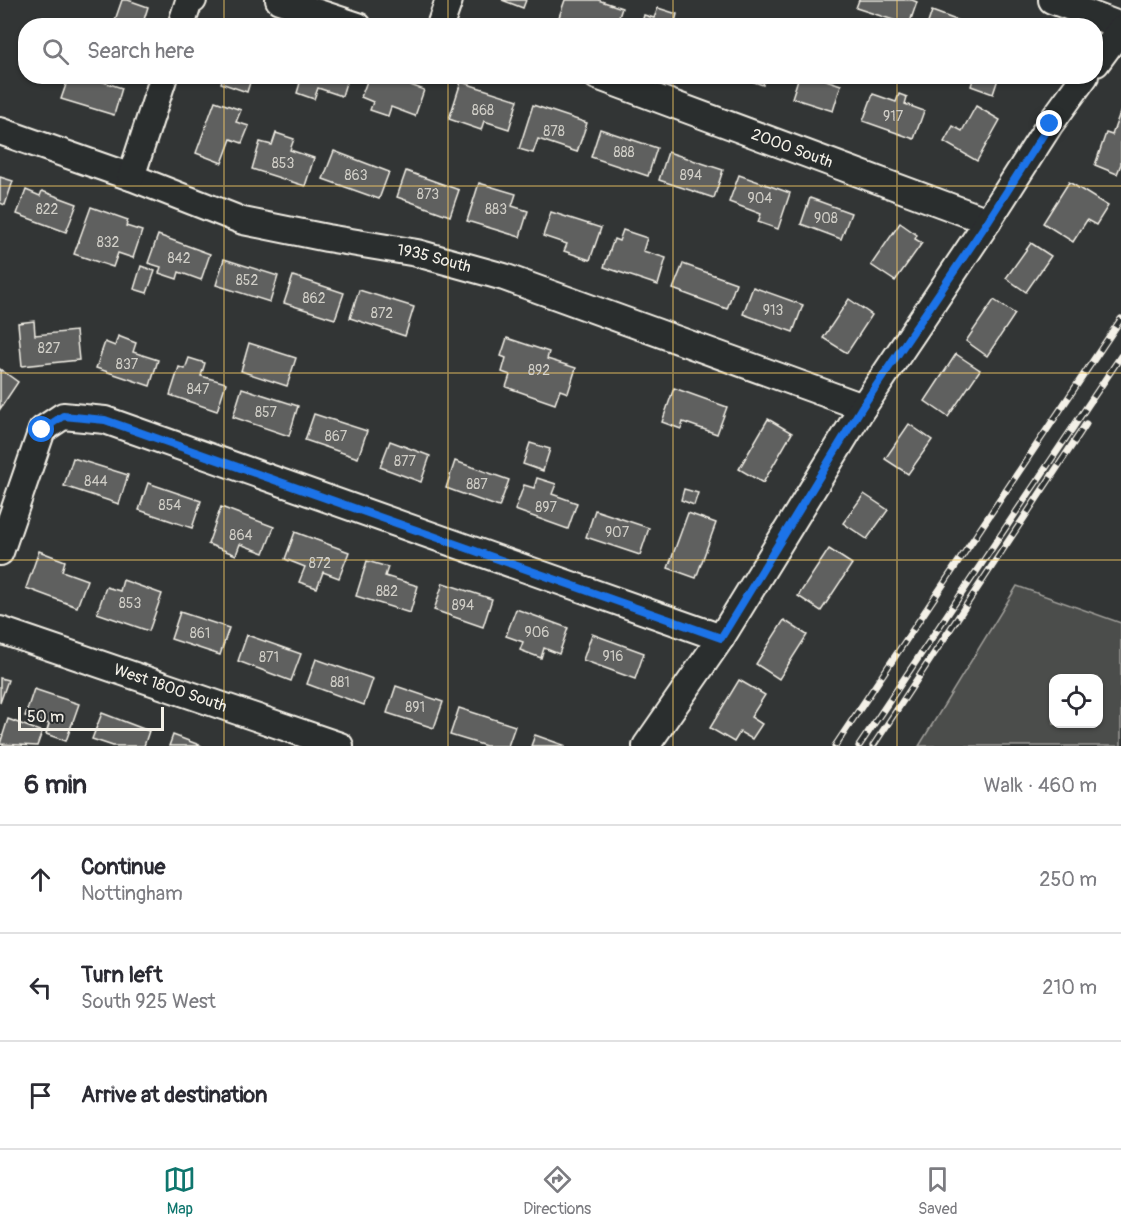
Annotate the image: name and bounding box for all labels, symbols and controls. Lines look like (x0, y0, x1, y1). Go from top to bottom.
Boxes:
search box (18, 18, 1103, 84)
icon: search (39, 35, 72, 68)
text: Search here (87, 37, 194, 65)
house number: 868 (472, 102, 494, 119)
house number: 917 (883, 108, 904, 125)
route end (1036, 110, 1062, 136)
house number: 878 (543, 123, 565, 140)
street label: 2000 South (749, 124, 835, 173)
house number: 888 (613, 144, 635, 161)
house number: 853 (272, 155, 294, 172)
house number: 863 (344, 167, 368, 184)
house number: 894 (680, 167, 702, 184)
house number: 873 (417, 186, 439, 203)
house number: 904 (748, 190, 772, 207)
house number: 822 (36, 201, 59, 218)
house number: 883 (485, 201, 507, 218)
house number: 908 (814, 210, 838, 227)
house number: 832 (97, 234, 120, 251)
street label: 1935 South (396, 240, 473, 277)
house number: 842 (167, 250, 191, 267)
house number: 852 (236, 272, 258, 289)
house number: 862 (302, 290, 326, 307)
house number: 913 (763, 302, 783, 319)
house number: 872 (371, 305, 393, 322)
house number: 827 (38, 340, 61, 357)
house number: 837 (116, 356, 139, 373)
house number: 892 (528, 362, 550, 379)
house number: 847 (187, 381, 210, 398)
house number: 857 (255, 404, 278, 421)
route start (28, 416, 54, 442)
house number: 867 (325, 428, 348, 445)
house number: 877 (394, 453, 417, 470)
house number: 844 (84, 473, 108, 490)
house number: 887 (466, 476, 488, 493)
house number: 854 (159, 497, 181, 514)
house number: 897 (535, 499, 557, 516)
house number: 907 (605, 524, 630, 541)
house number: 864 (229, 527, 253, 544)
house number: 872 (309, 555, 331, 572)
house number: 882 (376, 583, 398, 600)
house number: 853 (119, 595, 141, 612)
house number: 894 (452, 597, 474, 614)
house number: 906 (525, 624, 549, 641)
house number: 861 (190, 625, 210, 642)
house number: 916 (603, 648, 623, 665)
house number: 871 (259, 649, 279, 666)
street label: West 1800 South (111, 660, 230, 717)
house number: 881 (330, 674, 350, 691)
map controls (1049, 674, 1103, 728)
button: locate (1049, 674, 1103, 728)
house number: 891 (405, 699, 425, 716)
scale bar (18, 704, 164, 732)
text: 50 m (27, 707, 64, 727)
text: 6 min (24, 769, 87, 801)
text: Walk · 460 m (983, 773, 1097, 798)
text: Continue (81, 853, 165, 881)
icon: ahead (24, 863, 57, 896)
text: 250 m (1039, 867, 1097, 892)
text: Nottingham (81, 881, 183, 906)
text: Turn left (81, 961, 163, 989)
icon: left (24, 971, 57, 1004)
text: 210 m (1042, 975, 1097, 1000)
text: South 925 West (81, 989, 216, 1014)
icon: arrive (24, 1079, 57, 1112)
text: Arrive at destination (81, 1081, 267, 1109)
tab: Map (163, 1163, 196, 1219)
tab: Directions (523, 1163, 591, 1219)
tab: Saved (918, 1163, 958, 1219)

